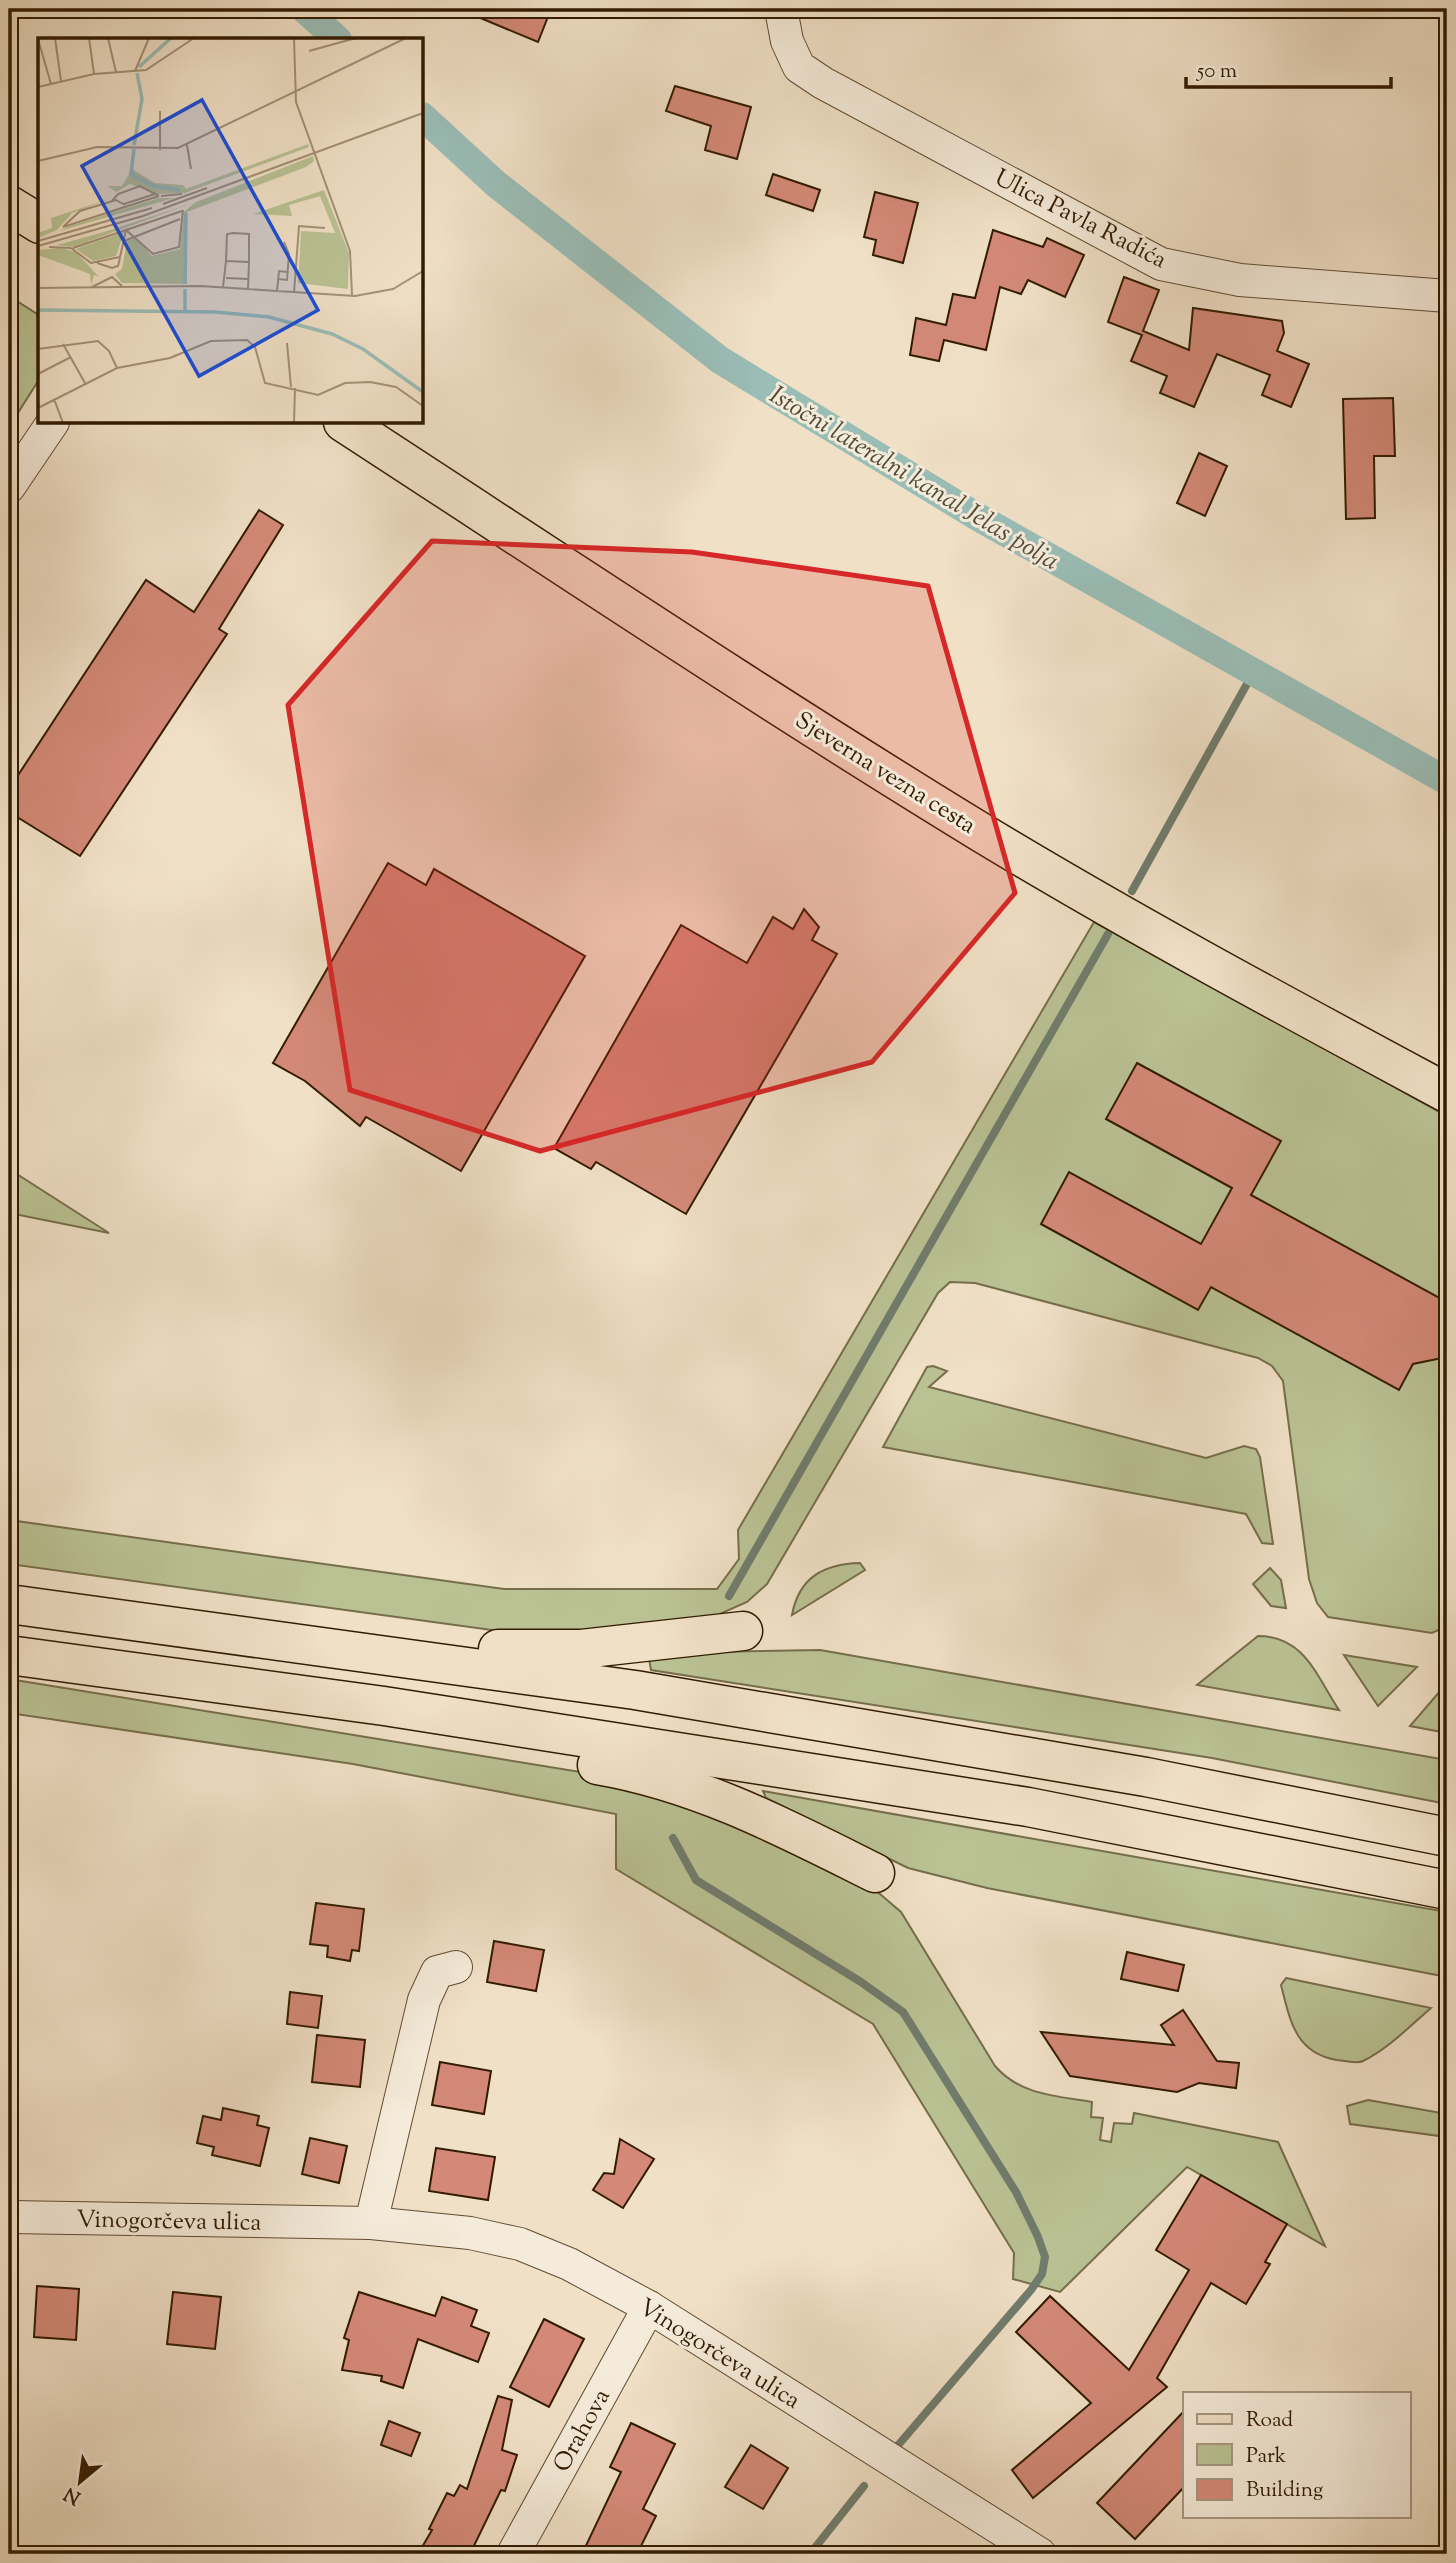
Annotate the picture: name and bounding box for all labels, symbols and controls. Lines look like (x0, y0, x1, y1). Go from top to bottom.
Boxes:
inset map (38, 38, 424, 424)
scale bar (1186, 46, 1391, 90)
text: 50 m (1196, 57, 1237, 87)
street label: Ulica Pavla Radića (988, 162, 1172, 278)
water label: Istočni lateralni kanal Jelas polja (762, 378, 1066, 580)
street label: Sjeverna vezna cesta (788, 704, 982, 843)
street label: Vinogorčeva ulica (76, 2203, 262, 2241)
street label: Vinogorčeva ulica (631, 2291, 806, 2418)
street label: Orahova (546, 2383, 620, 2479)
legend (1183, 2392, 1410, 2518)
text: Road (1246, 2406, 1293, 2436)
text: Park (1246, 2442, 1287, 2472)
north arrow (46, 2448, 116, 2518)
text: Building (1246, 2476, 1323, 2506)
text: N (60, 2479, 86, 2510)

